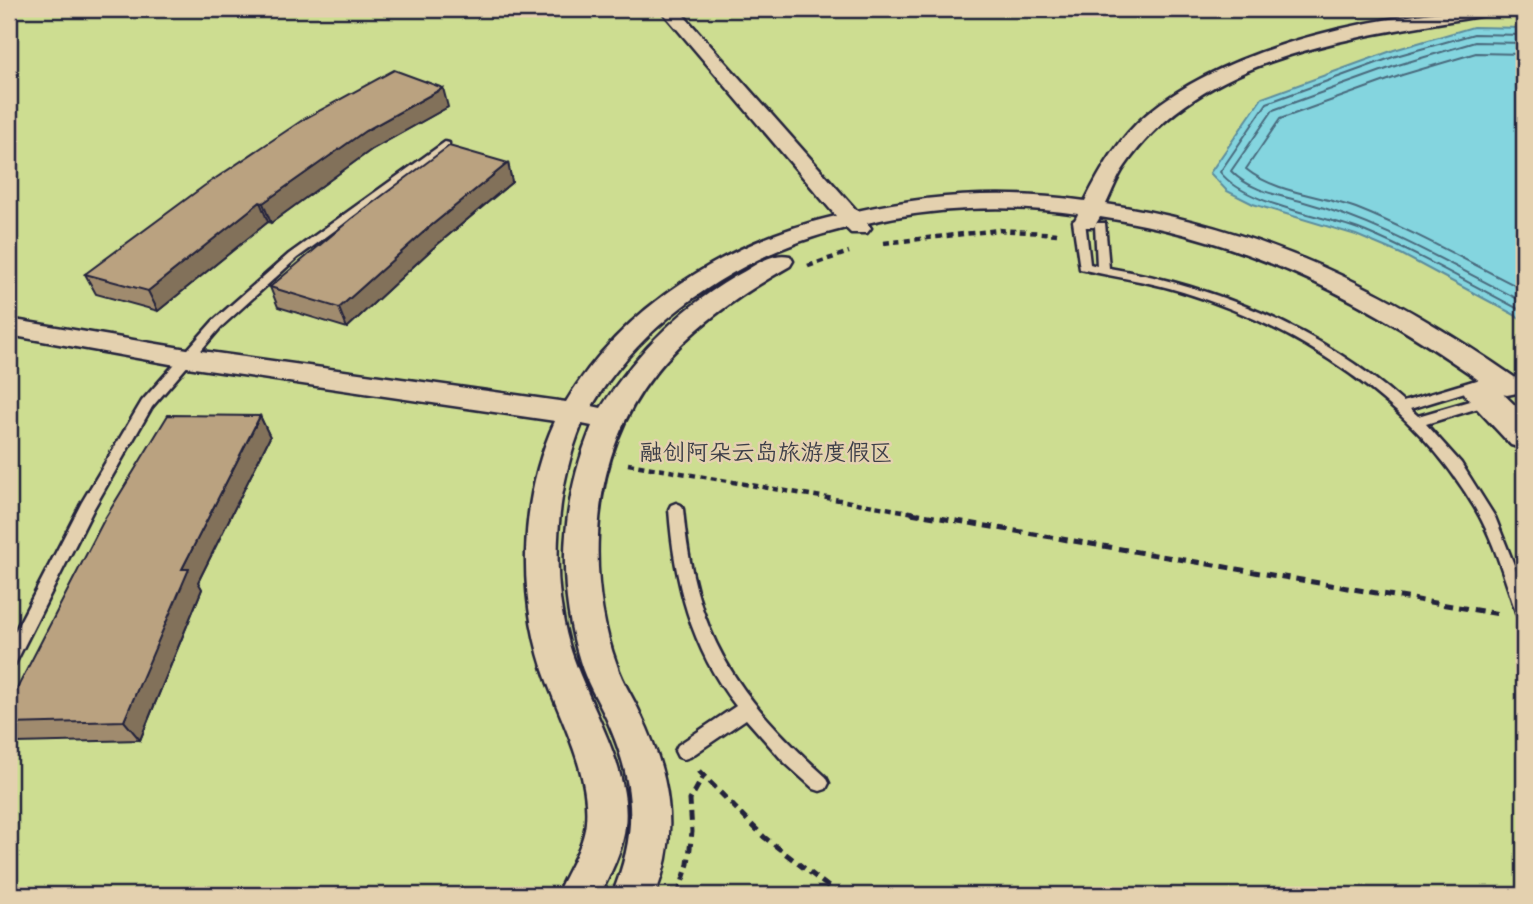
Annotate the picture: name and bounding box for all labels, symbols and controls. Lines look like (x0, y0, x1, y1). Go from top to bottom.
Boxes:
park label: 融创阿朵云岛旅游度假区 (640, 432, 893, 473)

